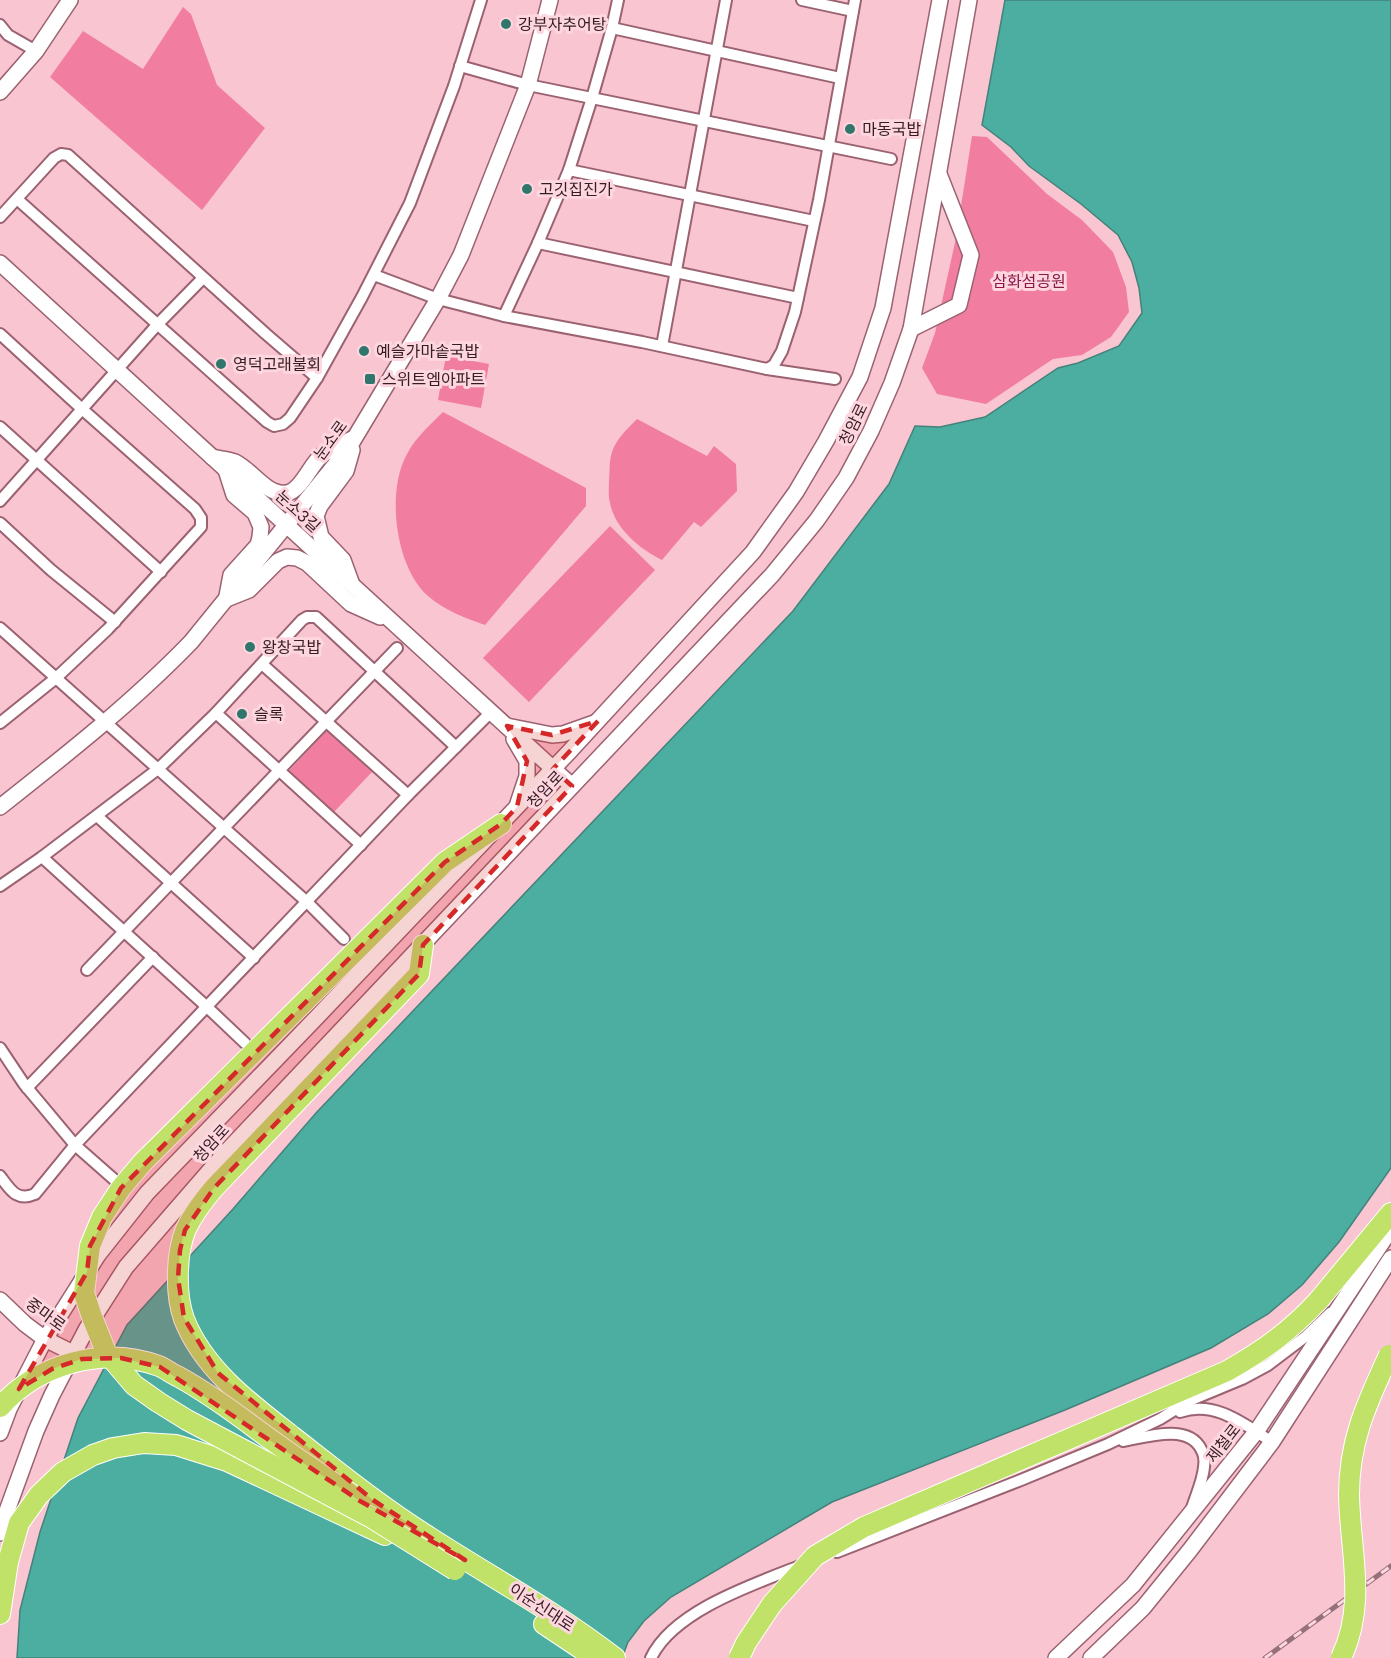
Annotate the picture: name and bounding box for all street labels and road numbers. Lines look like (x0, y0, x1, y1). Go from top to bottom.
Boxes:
street label: 청암로 (834, 400, 871, 448)
street label: 눈소로 (309, 416, 350, 463)
street label: 눈소3길 (272, 486, 325, 536)
street label: 청암로 (523, 766, 567, 811)
street label: 청암로 (189, 1120, 233, 1165)
street label: 중마로 (23, 1293, 70, 1334)
street label: 제철로 (1202, 1419, 1244, 1466)
street label: 이순신대로 (506, 1579, 579, 1635)

